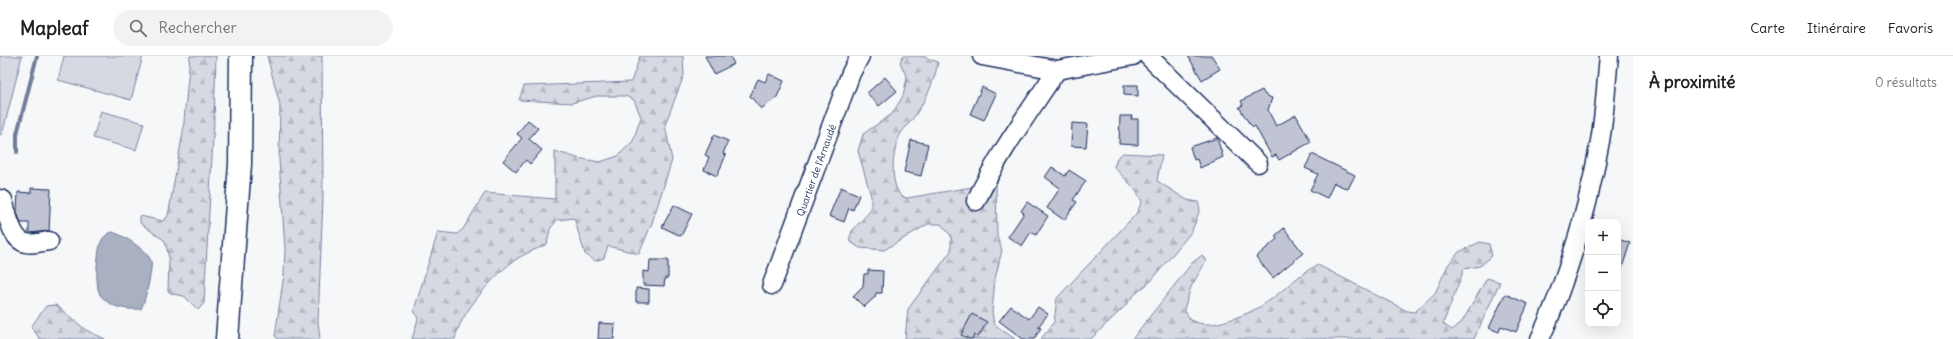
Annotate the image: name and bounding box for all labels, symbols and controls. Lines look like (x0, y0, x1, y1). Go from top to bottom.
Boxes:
search box (113, 10, 393, 46)
text: Mapleaf (20, 16, 89, 40)
icon: search (127, 17, 149, 39)
text: Rechercher (159, 18, 237, 37)
text: Carte (1750, 19, 1785, 37)
text: Itinéraire (1807, 19, 1866, 37)
text: Favoris (1888, 19, 1933, 37)
text: À proximité (1649, 71, 1735, 93)
text: 0 résultats (1875, 74, 1937, 91)
street label: Quartier de l'Arnaudé (794, 122, 839, 218)
map controls (1585, 219, 1621, 327)
button: + (1585, 219, 1621, 255)
button: − (1585, 255, 1621, 291)
button: locate (1585, 291, 1621, 327)

